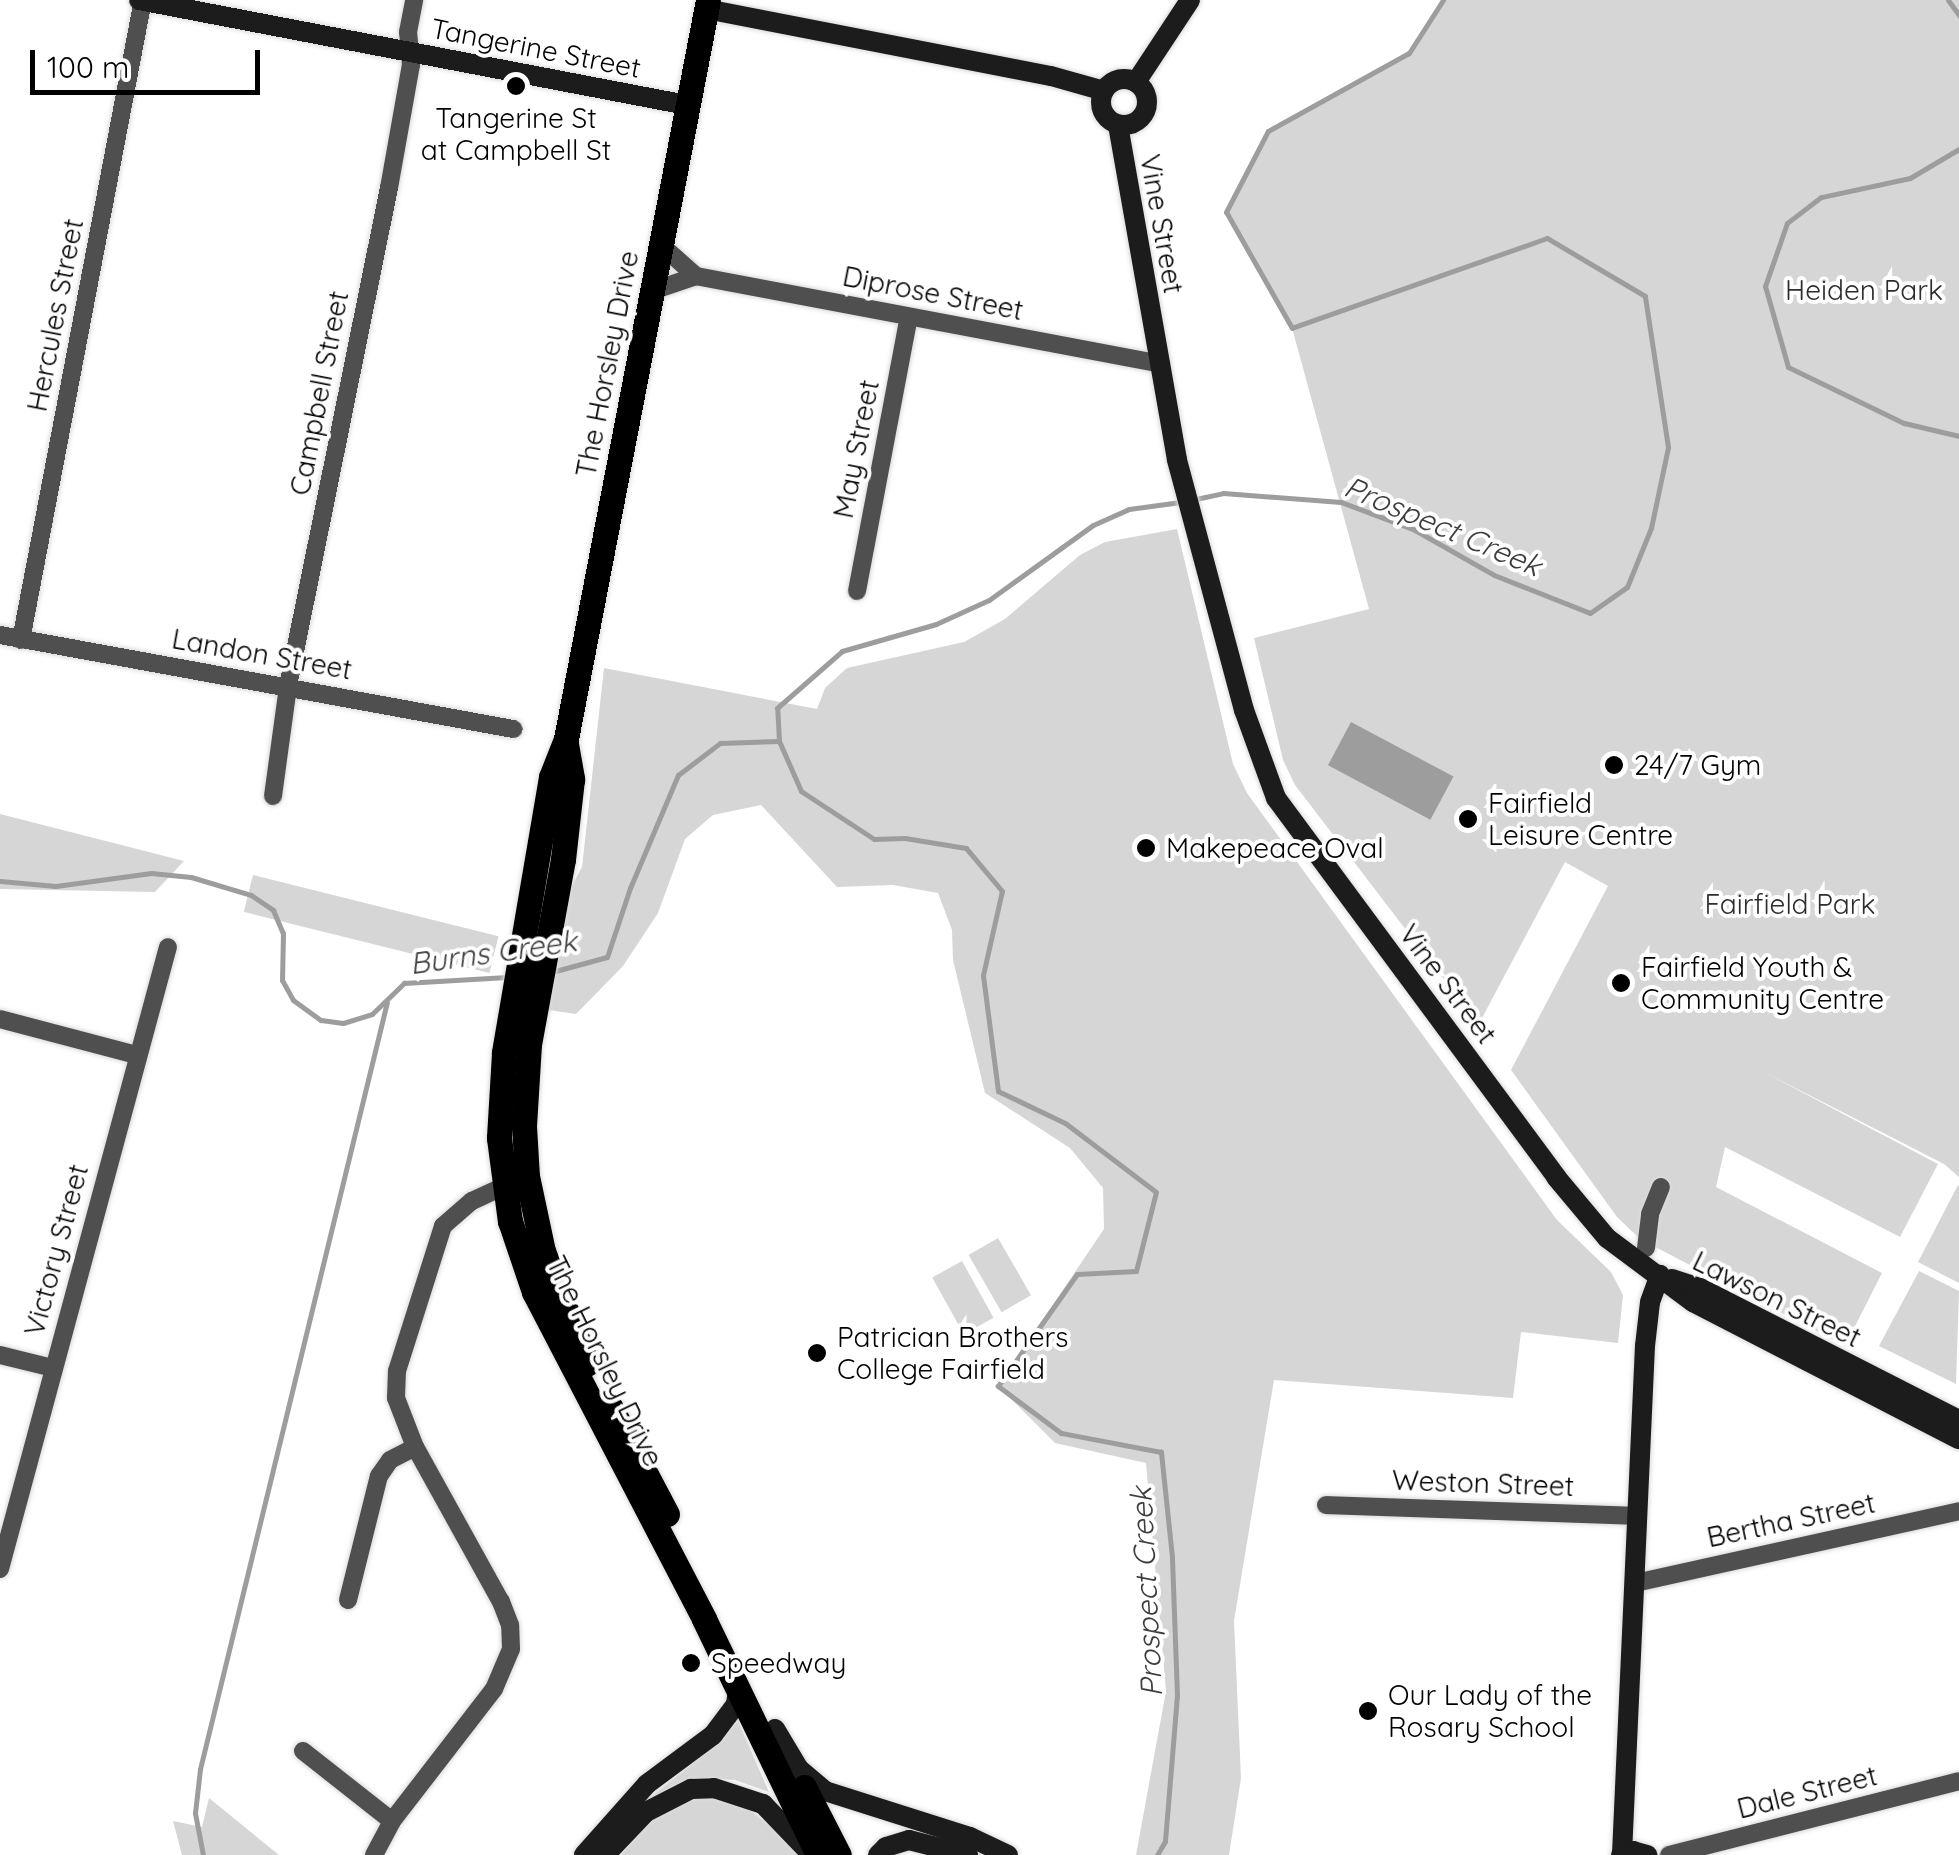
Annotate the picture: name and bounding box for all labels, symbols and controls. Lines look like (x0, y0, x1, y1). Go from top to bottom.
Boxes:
street label: Tangerine Street (428, 11, 644, 85)
scale bar (35, 30, 265, 92)
text: 100 m (47, 48, 129, 86)
marker: Tangerine St at Campbell St (505, 75, 527, 97)
place label: Tangerine St at Campbell St (421, 101, 611, 167)
street label: Vine Street (1133, 152, 1191, 296)
street label: Hercules Street (20, 216, 90, 414)
street label: The Horsley Drive (569, 248, 645, 480)
street label: Diprose Street (840, 259, 1026, 327)
park label: Heiden Park (1785, 273, 1943, 307)
street label: Campbell Street (283, 288, 355, 498)
street label: May Street (826, 377, 886, 521)
water label: Prospect Creek (1339, 468, 1547, 584)
street label: Landon Street (169, 622, 355, 686)
place label: 24/7 Gym (1634, 748, 1761, 782)
marker: 24/7 Gym (1603, 754, 1625, 776)
place label: Fairfield Leisure Centre (1488, 786, 1673, 852)
marker: Fairfield Leisure Centre (1457, 808, 1479, 830)
place label: Makepeace Oval (1166, 831, 1384, 865)
marker: Makepeace Oval (1135, 837, 1157, 859)
park label: Fairfield Park (1705, 887, 1875, 921)
street label: Vine Street (1392, 918, 1504, 1050)
water label: Burns Creek (407, 922, 579, 982)
place label: Fairfield Youth & Community Centre (1641, 950, 1884, 1016)
marker: Fairfield Youth & Community Centre (1610, 972, 1632, 994)
street label: Victory Street (17, 1161, 95, 1339)
street label: Lawson Street (1687, 1244, 1867, 1354)
street label: The Horsley Drive (539, 1250, 671, 1472)
place label: Patrician Brothers College Fairfield (837, 1320, 1069, 1386)
marker: Patrician Brothers College Fairfield (806, 1342, 828, 1364)
street label: Weston Street (1391, 1463, 1575, 1503)
water label: Prospect Creek (1123, 1486, 1169, 1698)
street label: Bertha Street (1704, 1486, 1878, 1554)
place label: Speedway (711, 1646, 846, 1680)
marker: Speedway (680, 1652, 702, 1674)
place label: Our Lady of the Rosary School (1388, 1678, 1592, 1744)
marker: Our Lady of the Rosary School (1357, 1700, 1379, 1722)
street label: Dale Street (1733, 1758, 1881, 1826)

